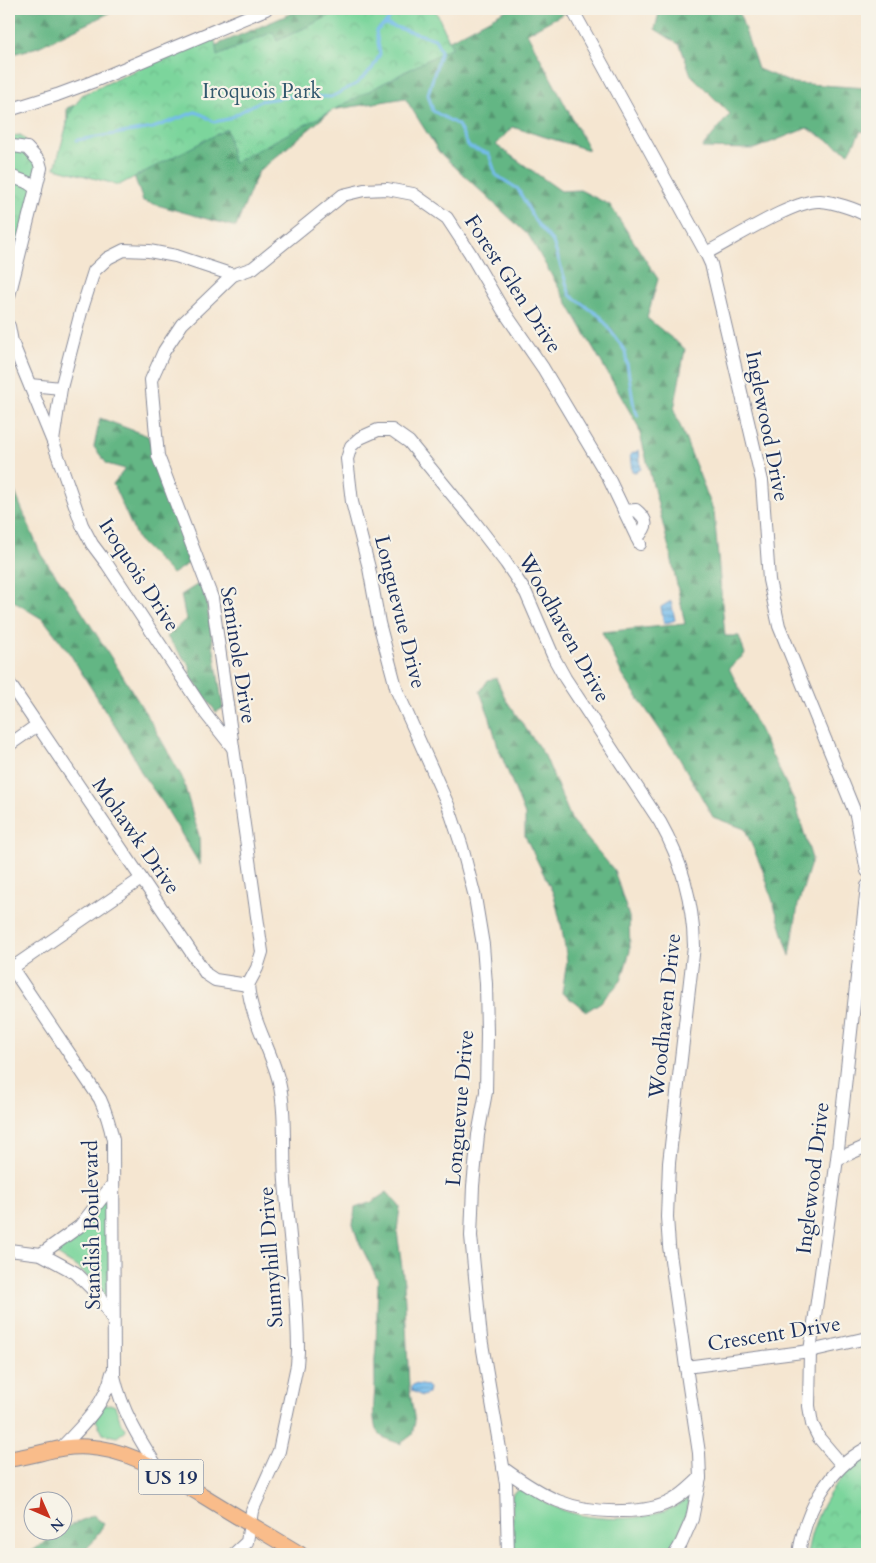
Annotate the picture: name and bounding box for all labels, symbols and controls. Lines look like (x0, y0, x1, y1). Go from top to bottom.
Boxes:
park label: Iroquois Park (202, 77, 322, 106)
street label: Forest Glen Drive (457, 209, 569, 359)
street label: Inglewood Drive (738, 348, 796, 504)
street label: Iroquois Drive (92, 513, 186, 637)
street label: Longuevue Drive (367, 532, 433, 692)
street label: Woodhaven Drive (511, 547, 617, 708)
street label: Seminole Drive (213, 584, 263, 726)
street label: Mohawk Drive (85, 772, 187, 900)
street label: Woodhaven Drive (642, 932, 688, 1101)
street label: Longuevue Drive (439, 1029, 481, 1187)
street label: Inglewood Drive (789, 1100, 837, 1256)
street label: Standish Boulevard (76, 1140, 108, 1310)
street label: Sunnyhill Drive (252, 1185, 290, 1329)
street label: Crescent Drive (705, 1309, 843, 1359)
road number: US 19 (138, 1460, 204, 1494)
north arrow (22, 1490, 72, 1540)
text: N (46, 1514, 68, 1536)

